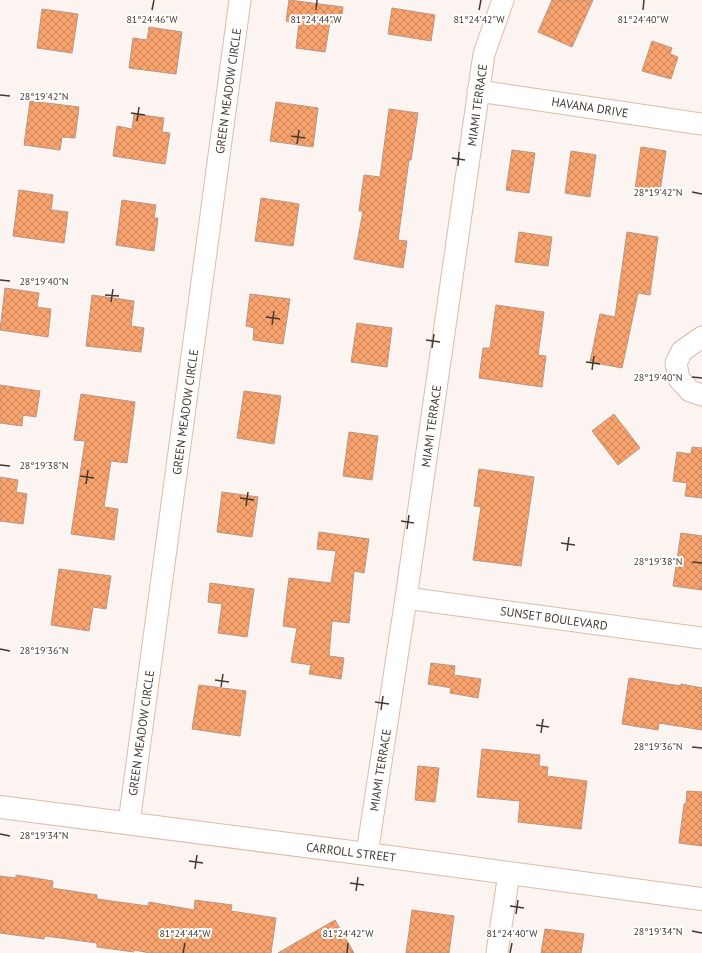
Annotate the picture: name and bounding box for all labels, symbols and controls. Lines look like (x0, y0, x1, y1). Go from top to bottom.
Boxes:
text: 81°24'46"W (126, 13, 178, 26)
text: 81°24'44"W (290, 13, 342, 26)
text: 81°24'42"W (453, 13, 505, 26)
text: 81°24'40"W (617, 13, 669, 26)
street label: GREEN MEADOW CIRCLE (212, 27, 244, 155)
street label: MIAMI TERRACE (464, 63, 490, 147)
text: 28°19'42"N (19, 90, 69, 103)
street label: HAVANA DRIVE (551, 94, 629, 120)
text: 28°19'42"N (633, 186, 683, 199)
text: 28°19'40"N (19, 275, 69, 288)
street label: GREEN MEADOW CIRCLE (169, 348, 201, 476)
text: 28°19'40"N (633, 371, 683, 384)
street label: MIAMI TERRACE (418, 384, 444, 468)
text: 28°19'38"N (19, 459, 69, 472)
text: 28°19'38"N (633, 555, 683, 568)
street label: SUNSET BOULEVARD (499, 603, 609, 633)
text: 28°19'36"N (19, 644, 69, 657)
street label: GREEN MEADOW CIRCLE (125, 669, 157, 797)
street label: MIAMI TERRACE (366, 728, 394, 812)
text: 28°19'36"N (633, 740, 683, 753)
text: 28°19'34"N (19, 829, 69, 842)
street label: CARROLL STREET (305, 839, 397, 865)
text: 28°19'34"N (633, 925, 683, 938)
text: 81°24'44"W (159, 927, 211, 940)
text: 81°24'42"W (322, 927, 374, 940)
text: 81°24'40"W (486, 927, 538, 940)

